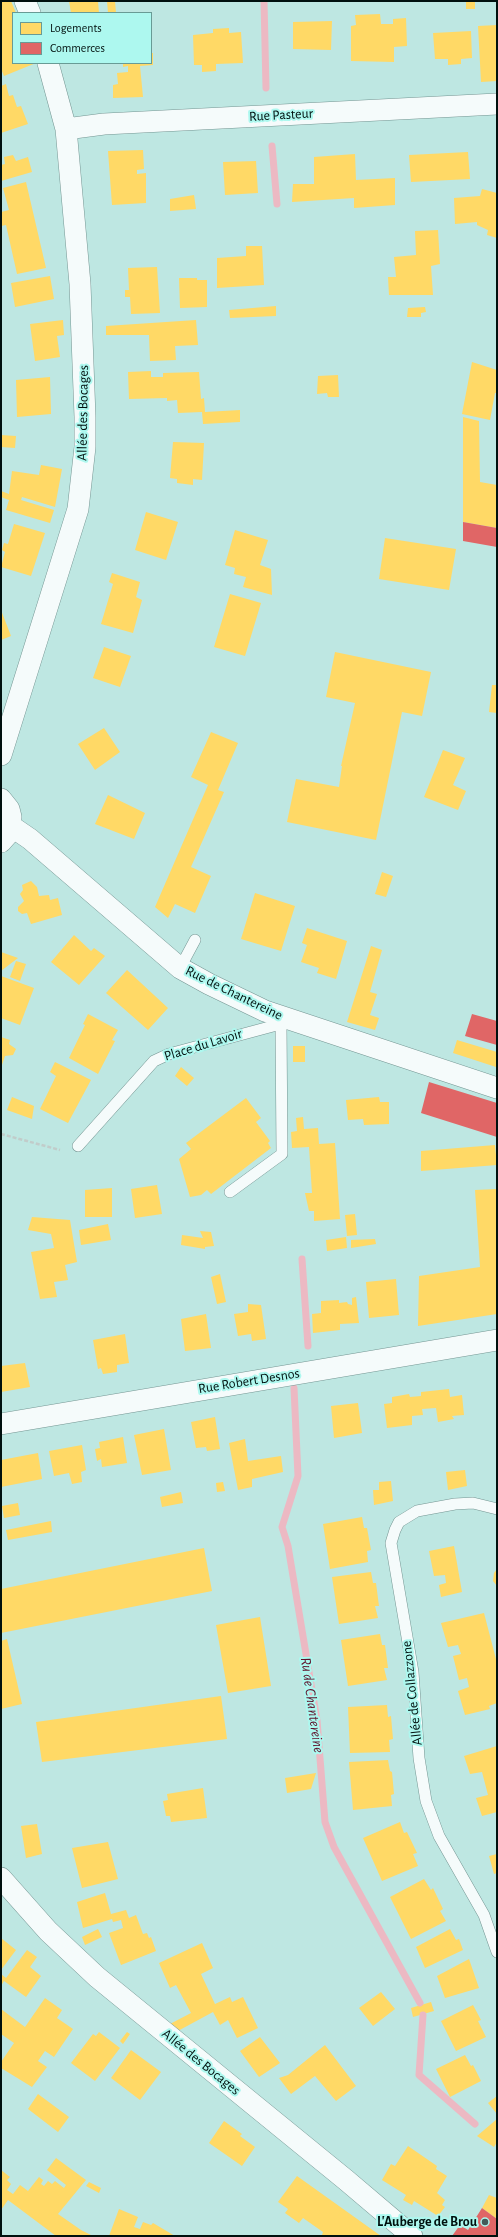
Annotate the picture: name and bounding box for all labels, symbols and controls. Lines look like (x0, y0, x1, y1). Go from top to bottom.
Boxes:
legend (12, 12, 152, 64)
text: Logements (50, 22, 102, 34)
text: Commerces (50, 42, 105, 54)
street label: Rue Pasteur (249, 105, 313, 125)
street label: Allée des Bocages (74, 365, 92, 461)
street label: Rue de Chantereine (183, 962, 285, 1024)
street label: Place du Lavoir (162, 1025, 244, 1065)
street label: Rue Robert Desnos (197, 1365, 301, 1397)
street label: Allée de Collazzone (398, 1640, 426, 1746)
water label: Ru de Chantereine (296, 1656, 328, 1754)
street label: Allée des Bocages (158, 2025, 244, 2099)
place label: L'Auberge de Brou (377, 2214, 477, 2230)
marker: L'Auberge de Brou (480, 2217, 490, 2227)

